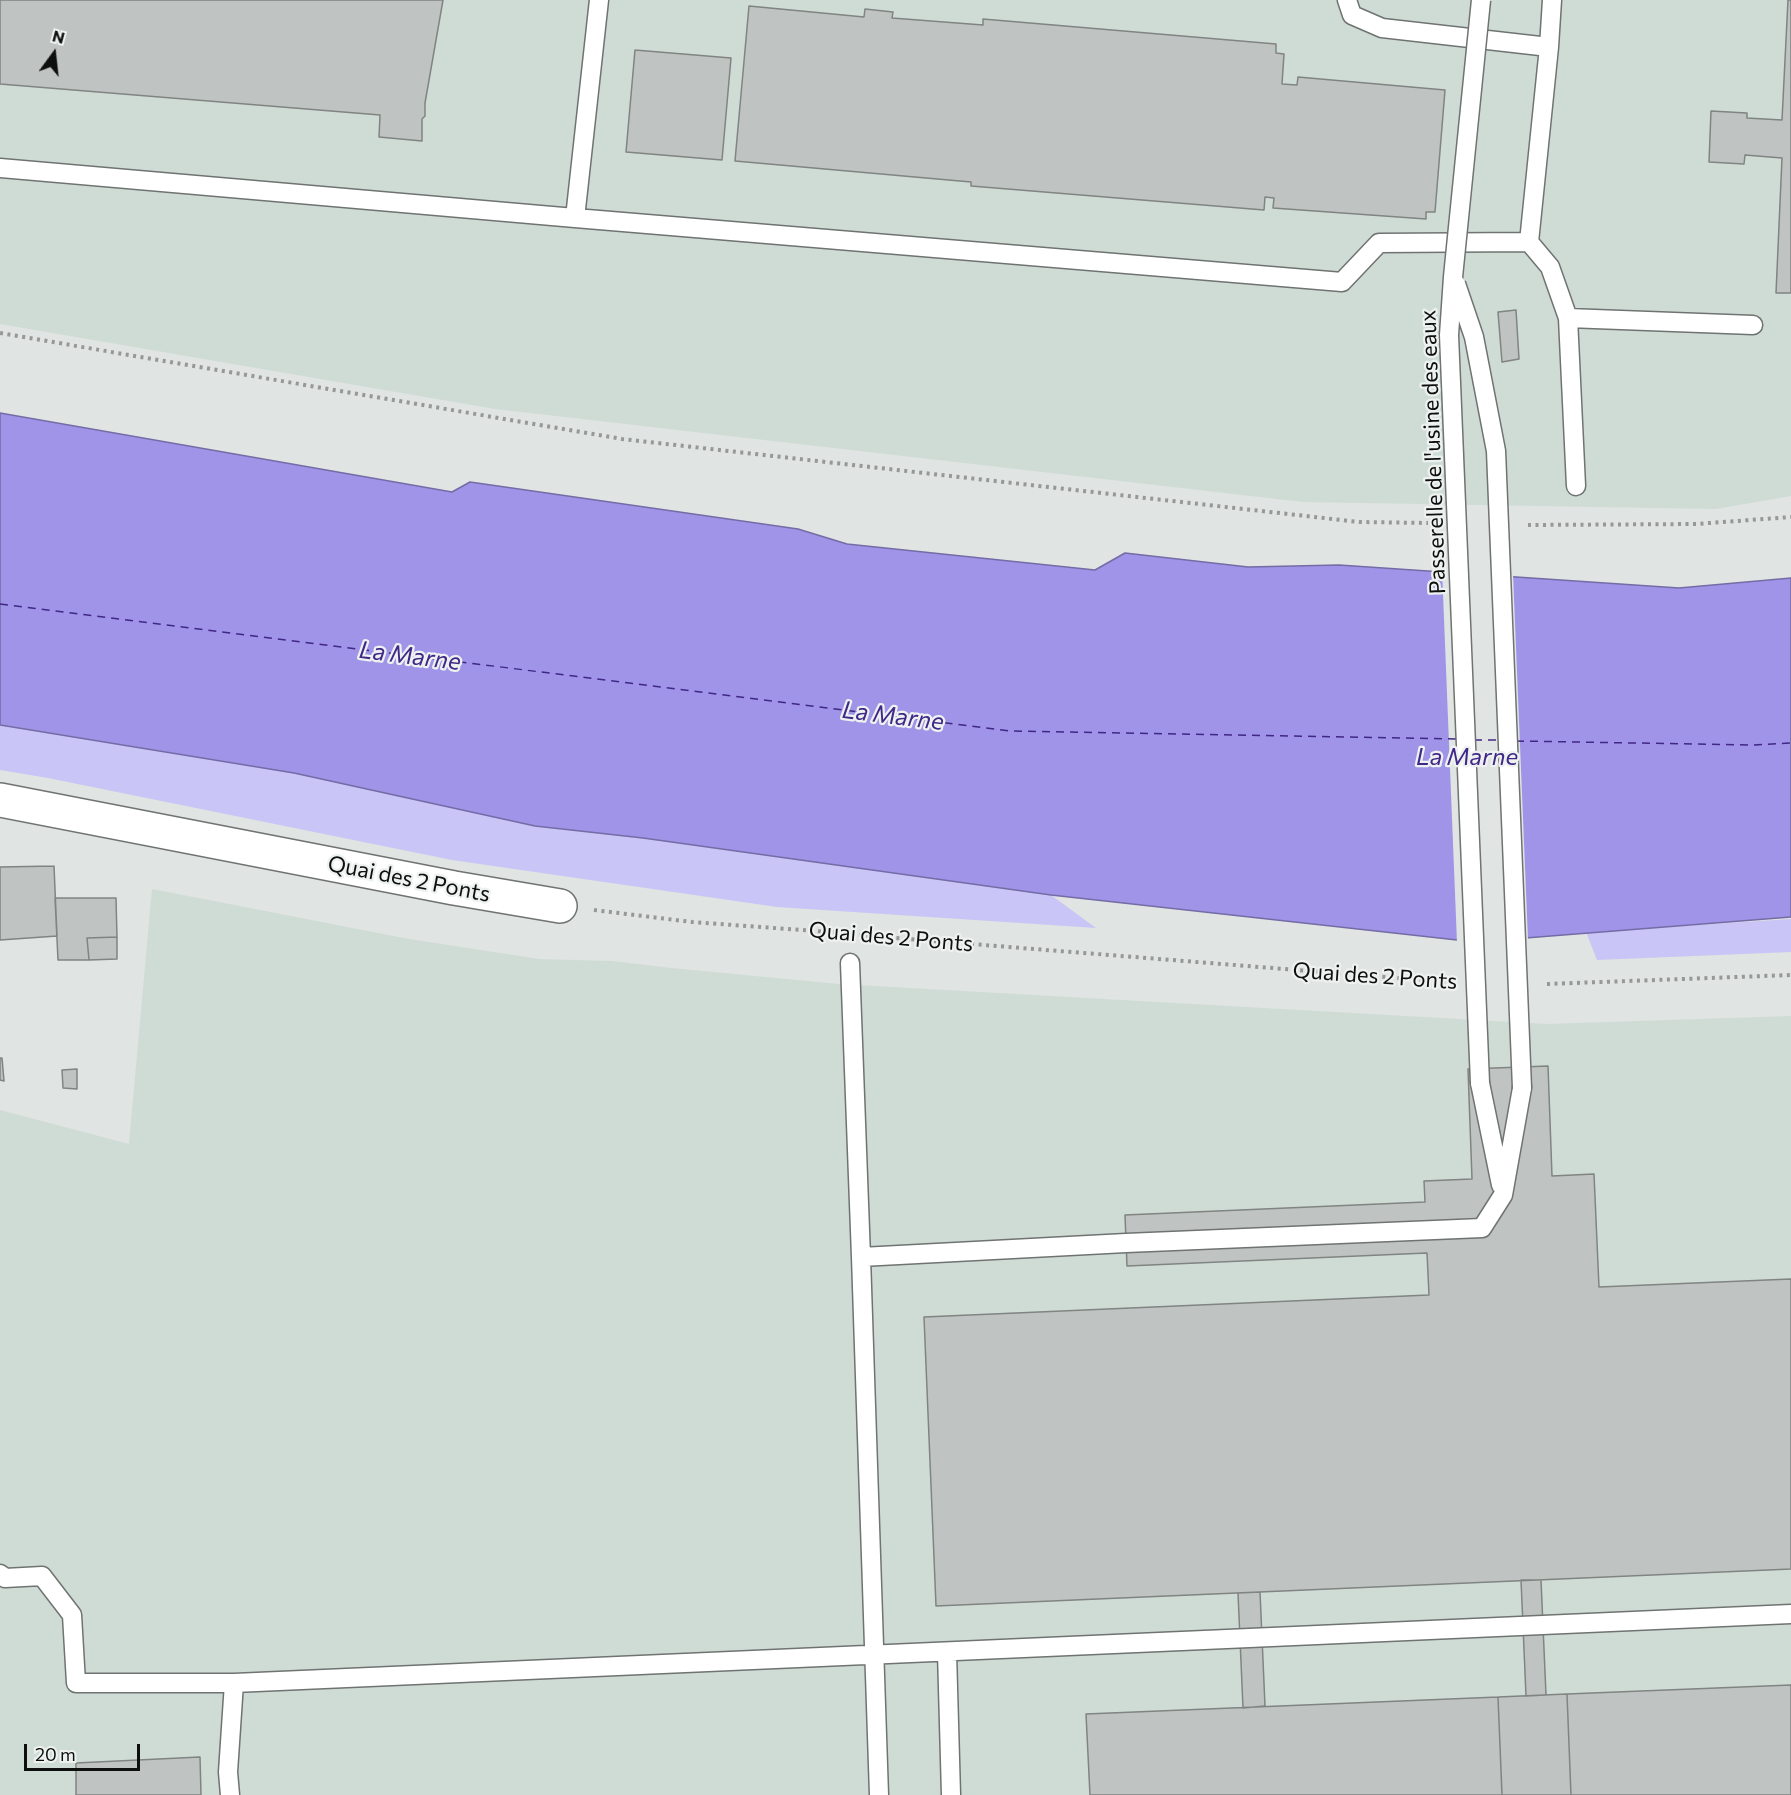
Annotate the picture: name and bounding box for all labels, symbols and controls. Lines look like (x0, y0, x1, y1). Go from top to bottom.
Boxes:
north arrow (24, 24, 84, 84)
text: N (51, 25, 67, 47)
street label: Passerelle de l'usine des eaux (1415, 309, 1451, 595)
water label: La Marne (358, 635, 462, 677)
water label: La Marne (841, 695, 945, 737)
water label: La Marne (1416, 743, 1518, 771)
street label: Quai des 2 Ponts (326, 850, 492, 908)
street label: Quai des 2 Ponts (808, 917, 974, 957)
street label: Quai des 2 Ponts (1292, 957, 1458, 995)
scale bar (27, 1732, 142, 1770)
text: 20 m (35, 1743, 76, 1765)

